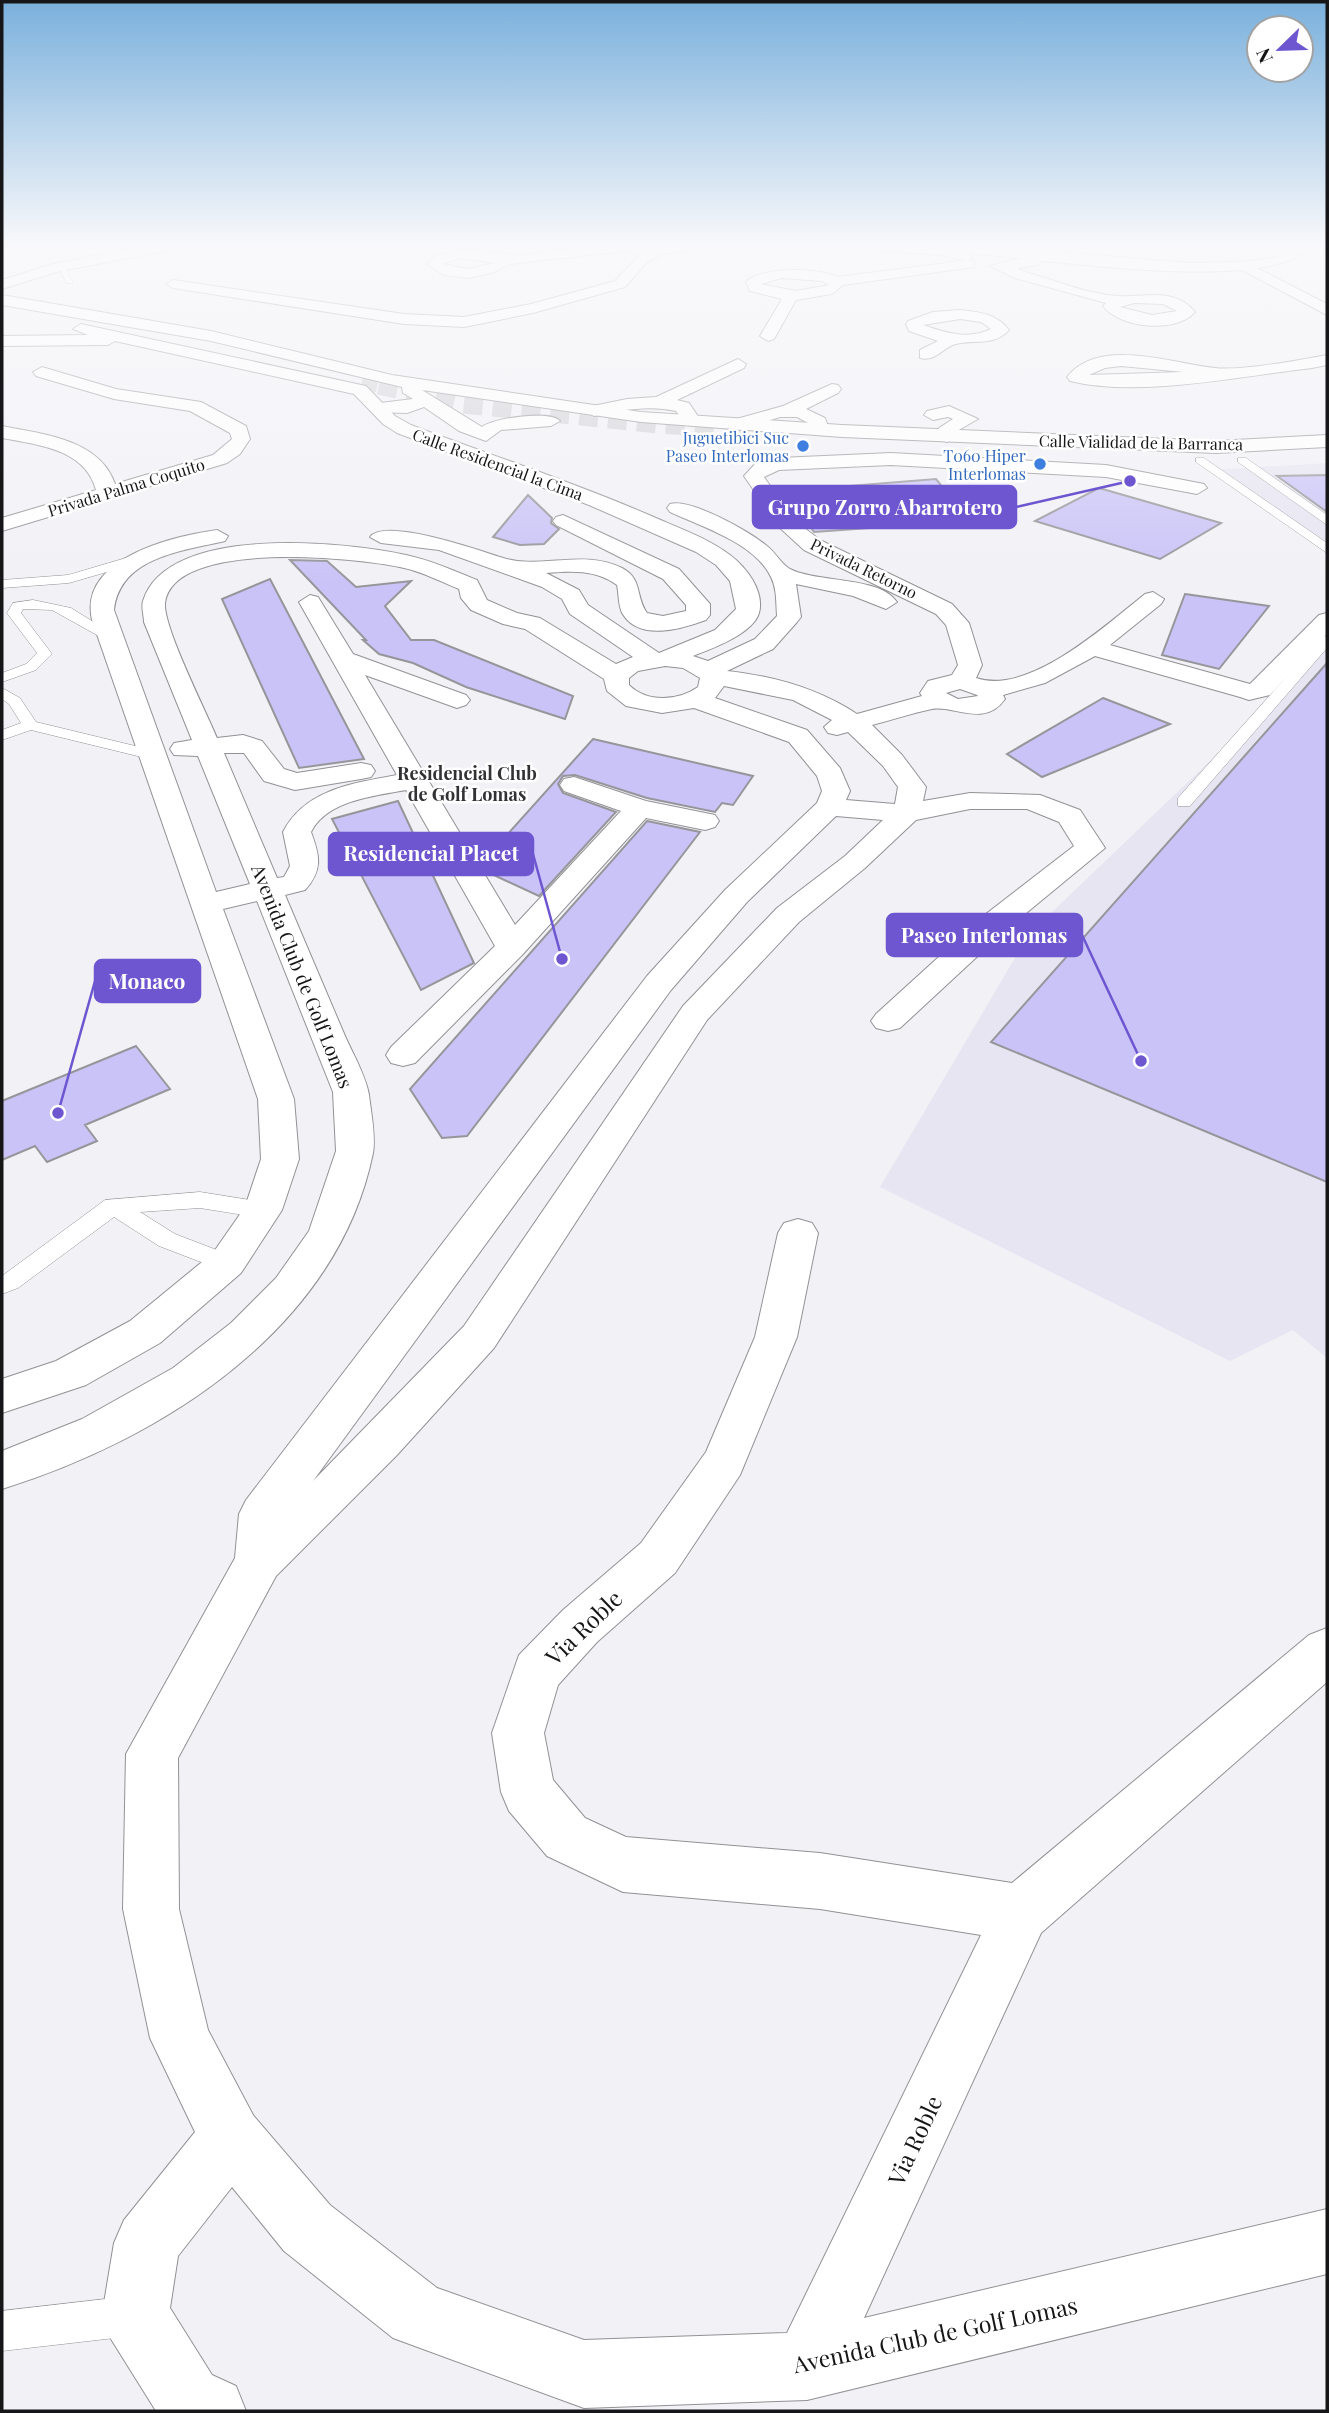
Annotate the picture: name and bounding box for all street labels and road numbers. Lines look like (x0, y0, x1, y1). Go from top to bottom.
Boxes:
street label: Calle Residencial la Cima (410, 423, 586, 505)
street label: Calle Vialidad de la Barranca (1039, 430, 1243, 454)
street label: Privada Palma Coquito (45, 453, 207, 521)
street label: Privada Retorno (807, 533, 921, 603)
street label: Avenida Club de Golf Lomas (246, 859, 360, 1092)
street label: Via Roble (537, 1583, 628, 1672)
street label: Via Roble (879, 2090, 948, 2191)
street label: Avenida Club de Golf Lomas (789, 2289, 1080, 2380)

